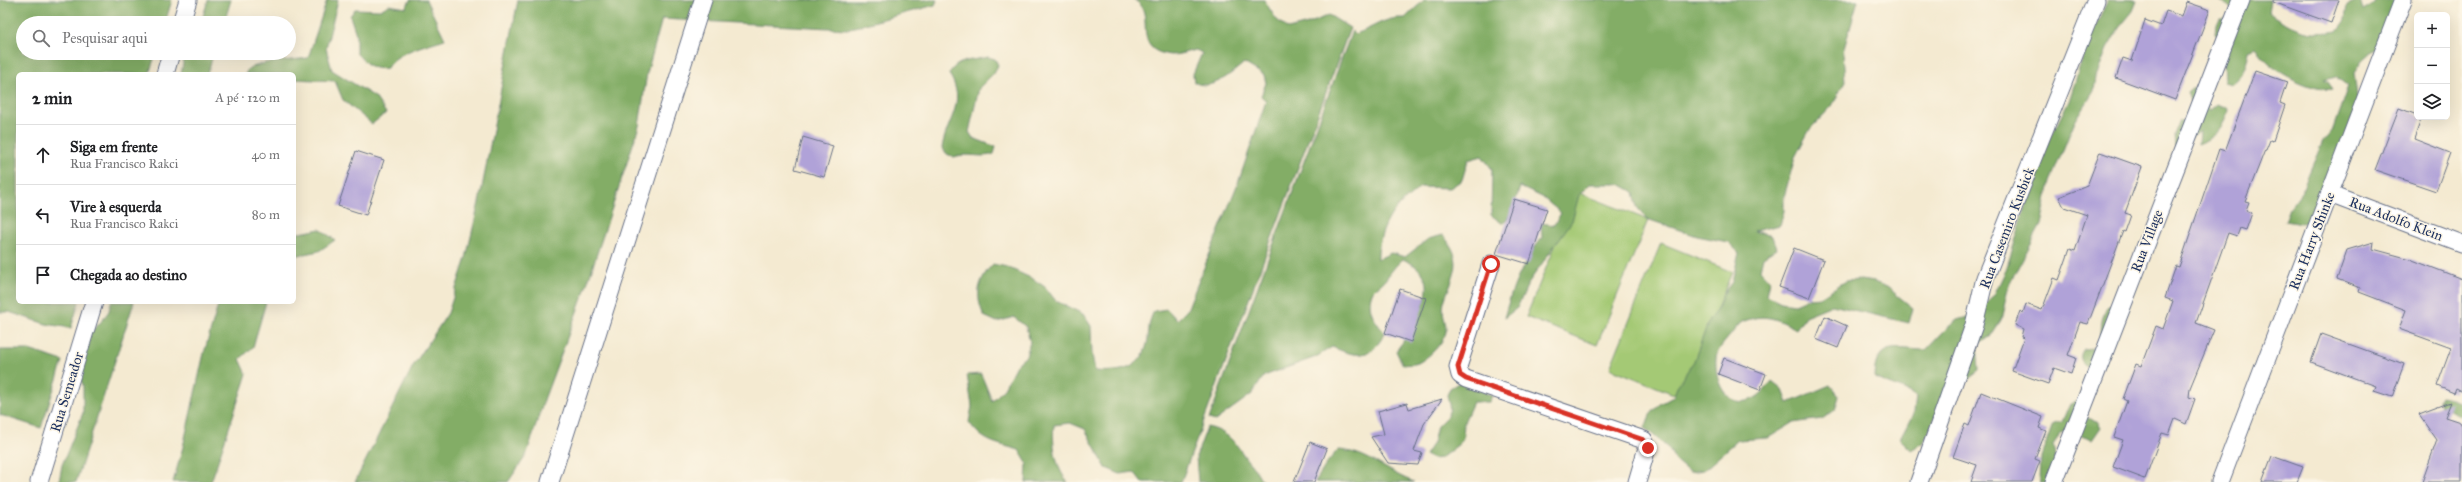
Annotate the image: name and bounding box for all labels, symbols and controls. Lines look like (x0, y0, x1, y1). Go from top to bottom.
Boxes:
map controls (2414, 12, 2450, 120)
button: + (2414, 12, 2450, 48)
search box (16, 16, 296, 60)
icon: search (30, 27, 52, 49)
text: Pesquisar aqui (62, 29, 148, 47)
button: − (2414, 48, 2450, 84)
button: layers (2414, 84, 2450, 120)
text: 2 min (32, 88, 72, 109)
text: A pé · 120 m (215, 90, 280, 106)
text: Siga em frente (70, 138, 158, 156)
icon: ahead (32, 144, 54, 166)
text: 40 m (251, 147, 280, 163)
text: Rua Francisco Rakci (70, 156, 178, 172)
street label: Rua Casemiro Kusbick (1976, 164, 2038, 291)
street label: Rua Harry Shinke (2285, 189, 2339, 292)
street label: Rua Adolfo Klein (2347, 193, 2446, 245)
text: Vire à esquerda (70, 198, 162, 216)
icon: left (32, 204, 54, 226)
text: 80 m (252, 207, 280, 223)
street label: Rua Village (2127, 207, 2167, 275)
text: Rua Francisco Rakci (70, 216, 178, 232)
route start (1482, 255, 1500, 273)
icon: arrive (32, 264, 54, 286)
text: Chegada ao destino (70, 266, 187, 284)
street label: Rua Semeador (47, 349, 87, 434)
route end (1639, 439, 1657, 457)

